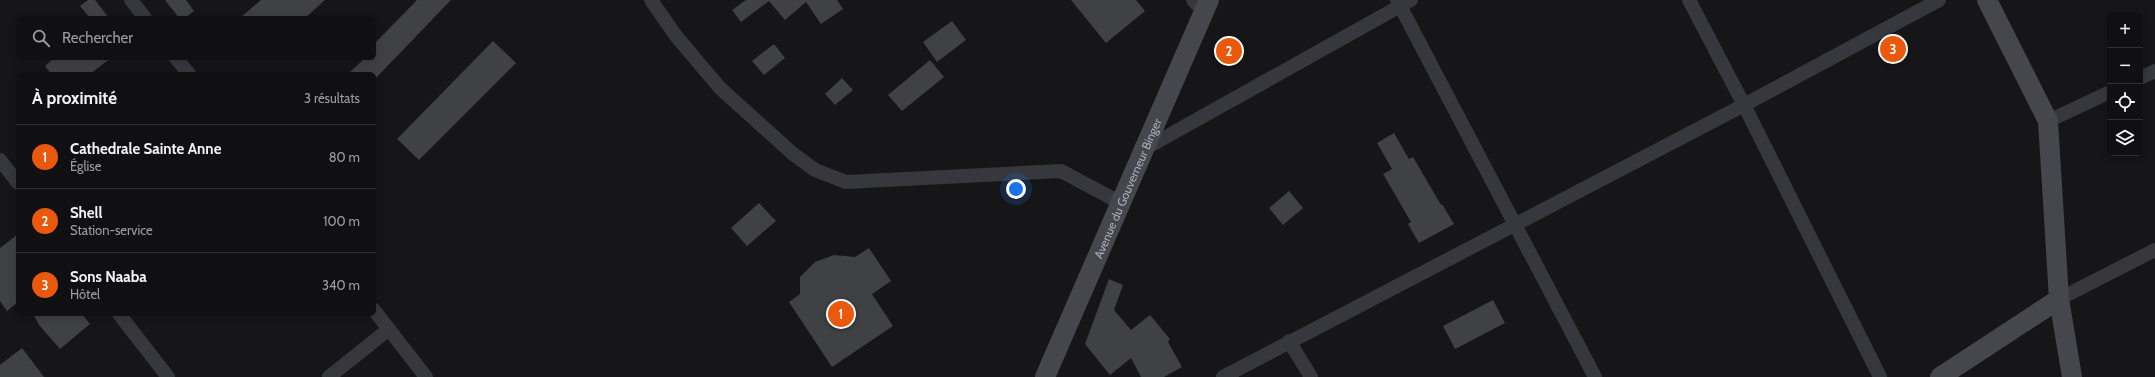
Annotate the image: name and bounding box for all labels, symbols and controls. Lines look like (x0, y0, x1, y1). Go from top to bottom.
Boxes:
map controls (2107, 12, 2143, 156)
button: + (2107, 12, 2143, 48)
search box (16, 16, 376, 60)
icon: search (30, 27, 52, 49)
text: Rechercher (62, 29, 133, 47)
pin: 3 (1880, 34, 1906, 64)
pin: 2 (1216, 36, 1242, 66)
button: − (2107, 48, 2143, 84)
button: locate (2107, 84, 2143, 120)
text: À proximité (32, 88, 117, 108)
text: 3 résultats (304, 90, 360, 106)
street label: Avenue du Gouverneur Binger (1090, 116, 1164, 260)
button: layers (2107, 120, 2143, 156)
text: Cathedrale Sainte Anne (70, 140, 221, 158)
text: 1 (43, 149, 47, 165)
text: 80 m (329, 149, 360, 165)
text: Église (70, 158, 101, 174)
your location (1006, 179, 1026, 199)
text: Shell (70, 204, 103, 222)
text: 2 (42, 213, 48, 229)
text: 100 m (323, 213, 360, 229)
text: Station-service (70, 222, 153, 238)
text: Sons Naaba (70, 268, 147, 286)
text: 3 (41, 277, 49, 293)
text: 340 m (322, 277, 360, 293)
text: Hôtel (70, 286, 100, 302)
pin: 1 (828, 299, 854, 329)

